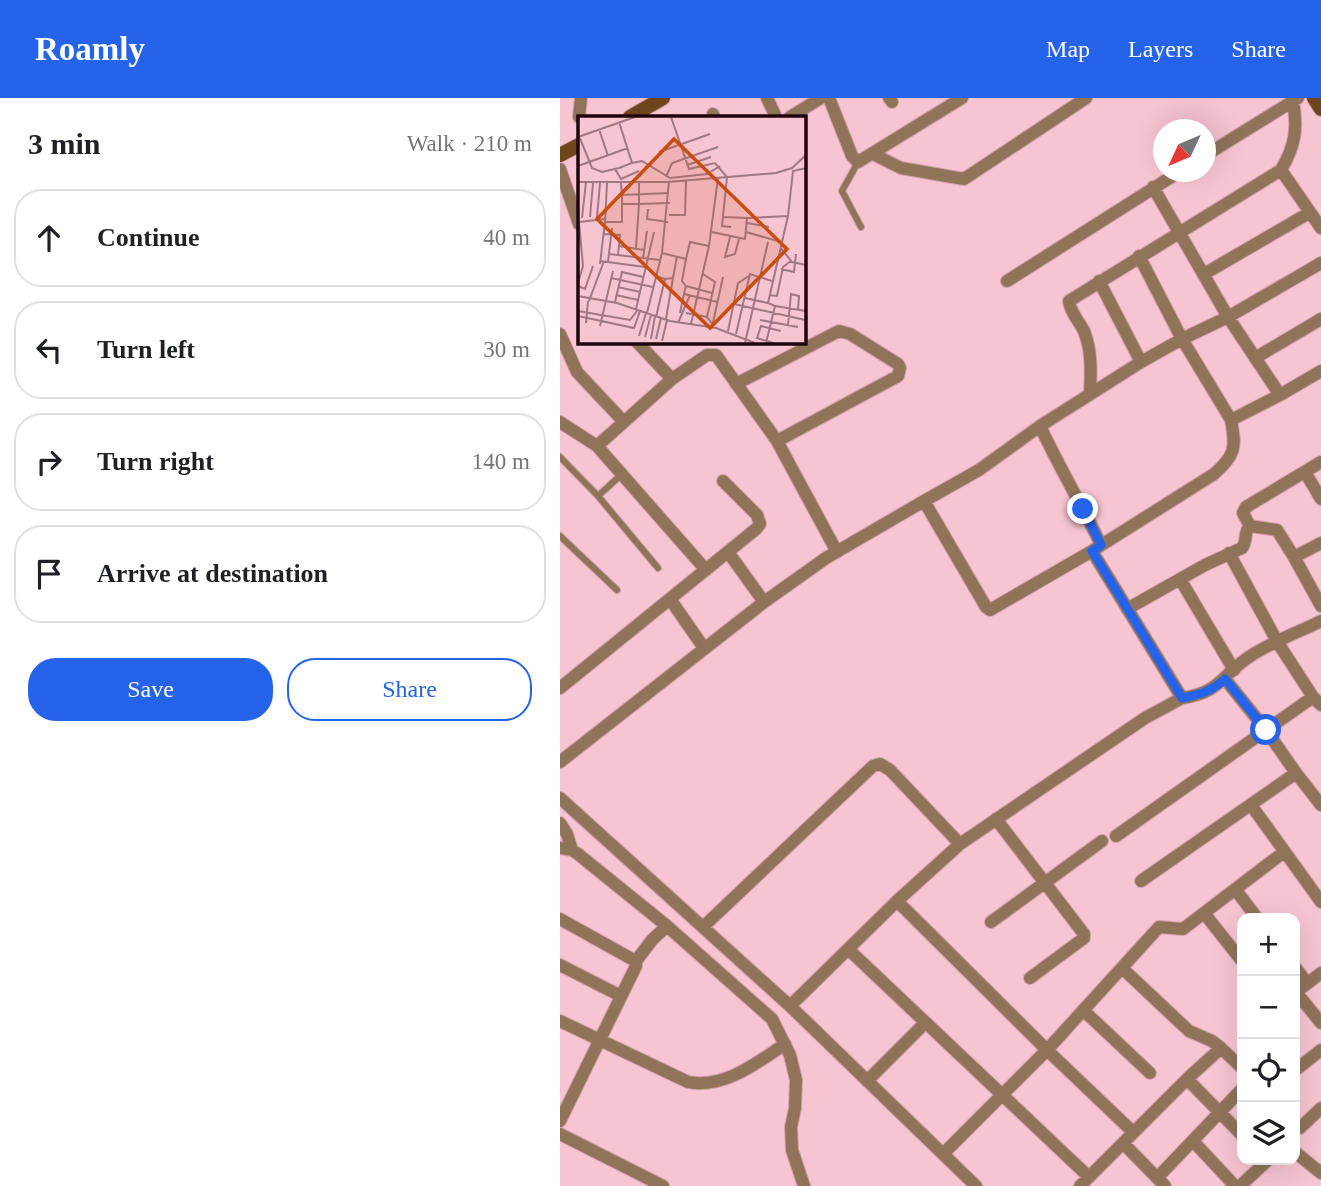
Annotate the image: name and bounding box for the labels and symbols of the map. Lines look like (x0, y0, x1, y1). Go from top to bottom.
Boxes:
inset map (578, 116, 805, 343)
north arrow (1153, 119, 1216, 182)
route end (1067, 493, 1098, 524)
route start (1250, 714, 1281, 745)

